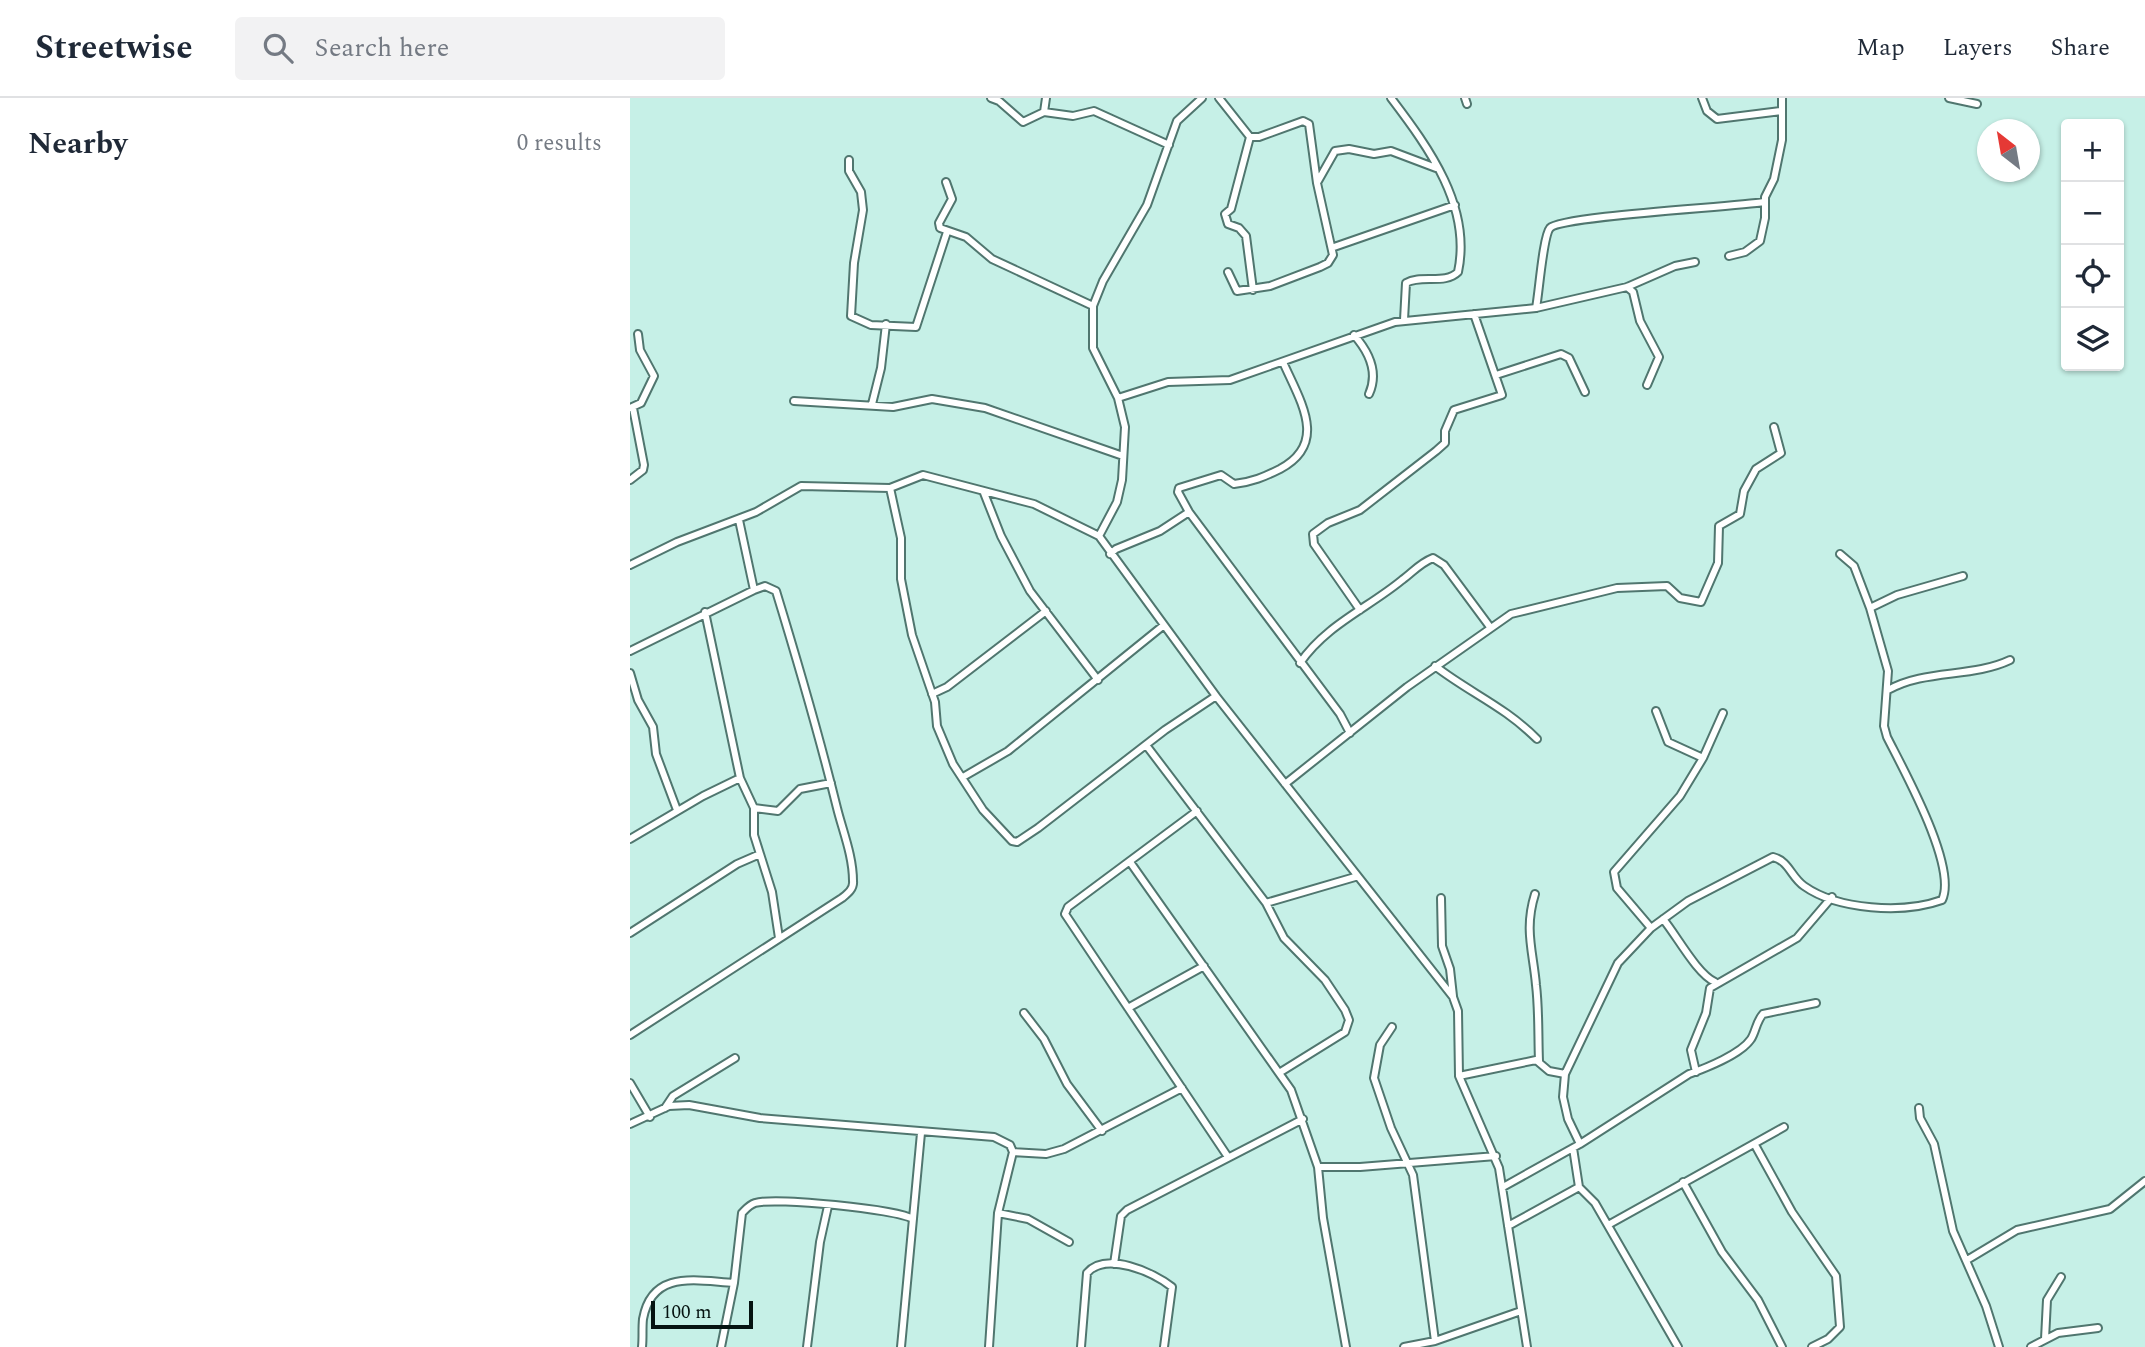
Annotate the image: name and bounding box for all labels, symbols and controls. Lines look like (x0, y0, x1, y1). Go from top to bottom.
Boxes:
search box (235, 17, 725, 80)
text: Streetwise (35, 23, 193, 73)
text: Search here (315, 28, 449, 68)
icon: search (259, 29, 297, 67)
text: Map (1856, 30, 1905, 66)
text: Layers (1943, 30, 2013, 66)
text: Share (2051, 30, 2110, 66)
north arrow (1977, 119, 2040, 182)
map controls (2061, 119, 2124, 371)
button: + (2061, 119, 2124, 182)
text: Nearby (28, 121, 127, 167)
text: 0 results (517, 126, 602, 161)
button: − (2061, 182, 2124, 245)
button: locate (2061, 245, 2124, 308)
button: layers (2061, 308, 2124, 371)
scale bar (651, 1298, 752, 1330)
text: 100 m (662, 1298, 712, 1327)

